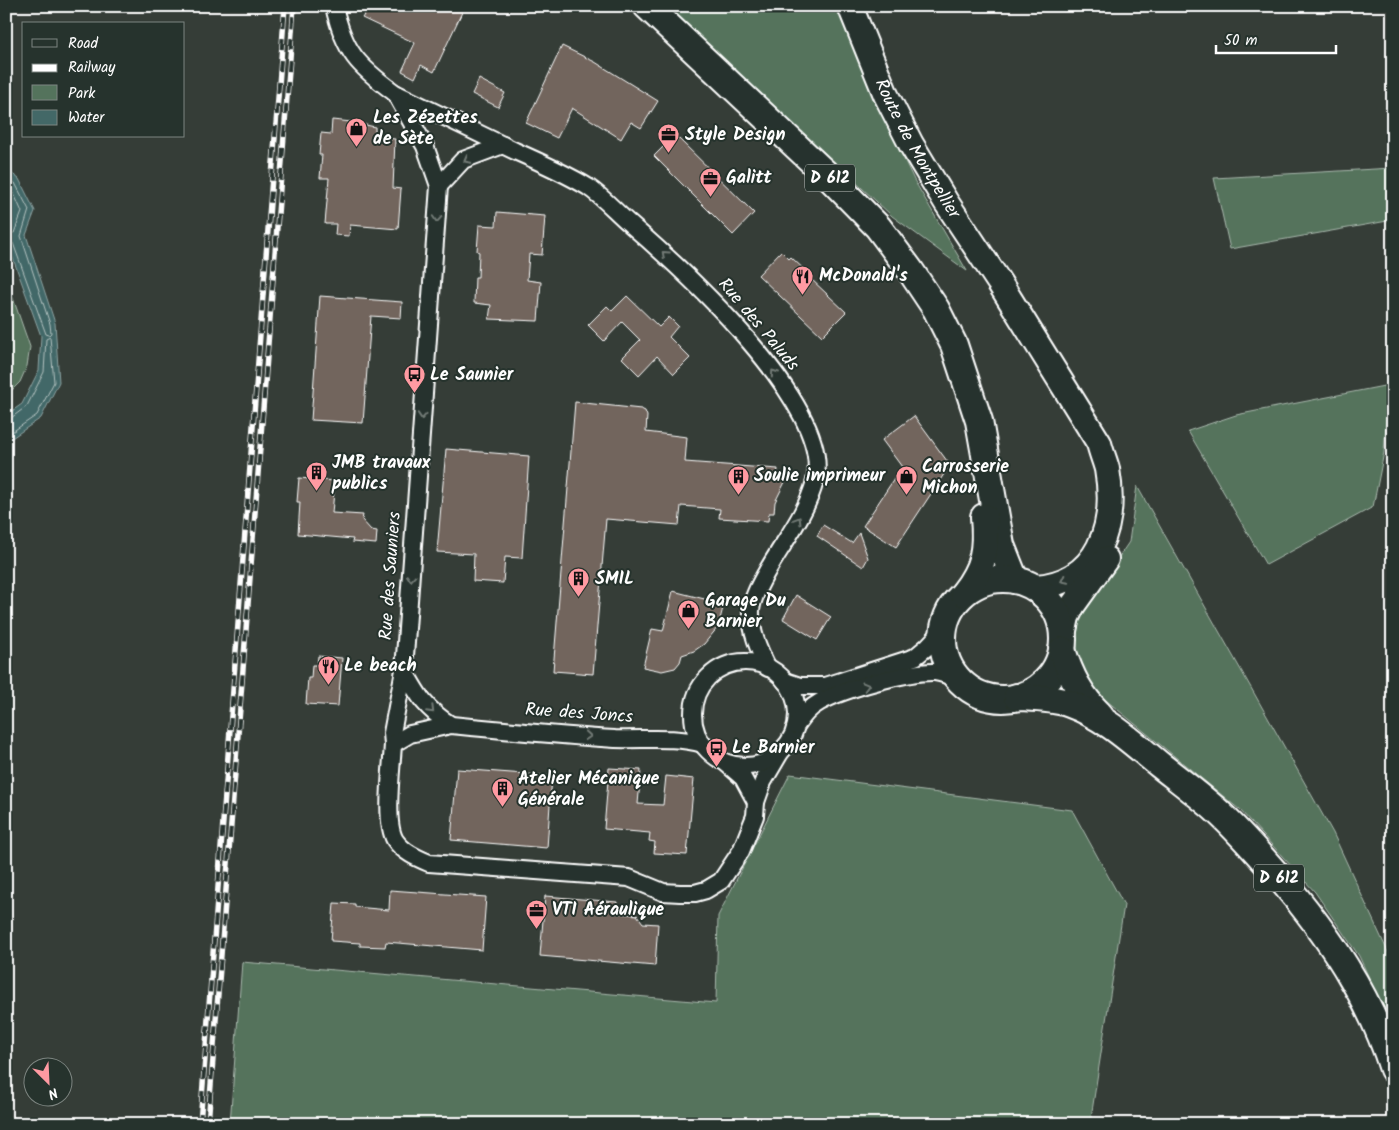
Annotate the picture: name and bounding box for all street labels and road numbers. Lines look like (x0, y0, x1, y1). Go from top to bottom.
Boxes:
street label: Route de Montpellier (866, 74, 968, 226)
road number: D 612 (805, 164, 855, 192)
street label: Rue des Paluds (710, 272, 806, 378)
street label: Rue des Sauniers (372, 510, 410, 641)
street label: Rue des Joncs (524, 696, 634, 732)
road number: D 612 (1254, 864, 1304, 891)

